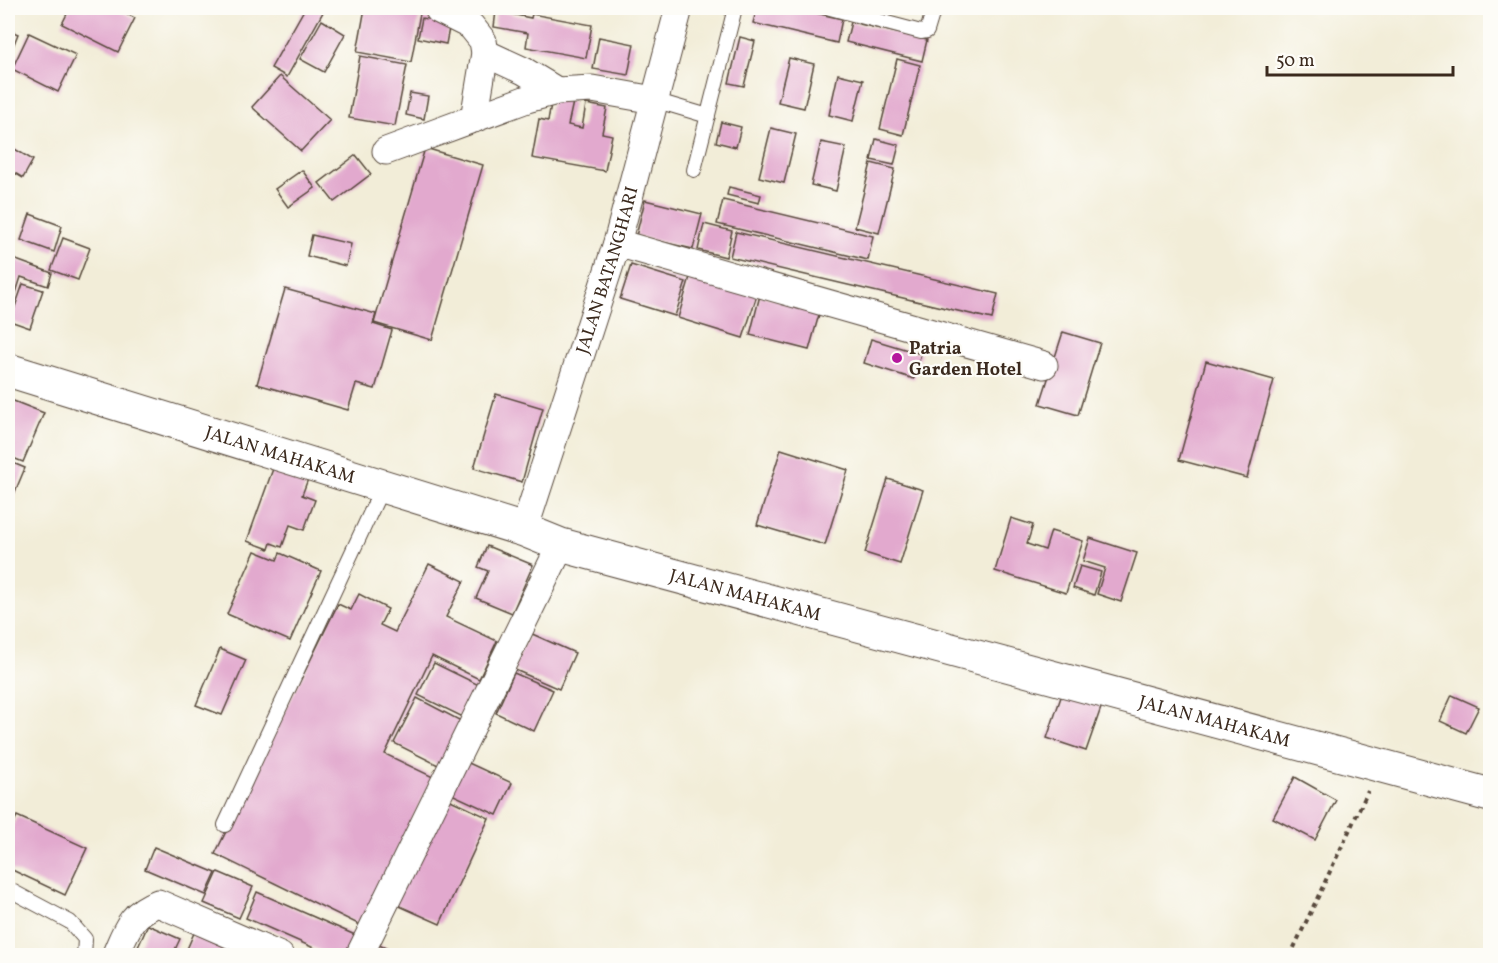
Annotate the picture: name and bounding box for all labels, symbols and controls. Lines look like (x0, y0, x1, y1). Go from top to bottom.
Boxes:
scale bar (1267, 39, 1453, 77)
text: 50 m (1276, 49, 1315, 74)
street label: JALAN BATANGHARI (571, 184, 645, 357)
place label: Patria Garden Hotel (909, 337, 1022, 383)
marker: Patria Garden Hotel (890, 351, 904, 365)
street label: JALAN MAHAKAM (202, 421, 358, 491)
street label: JALAN MAHAKAM (666, 564, 824, 628)
street label: JALAN MAHAKAM (1136, 690, 1293, 755)

